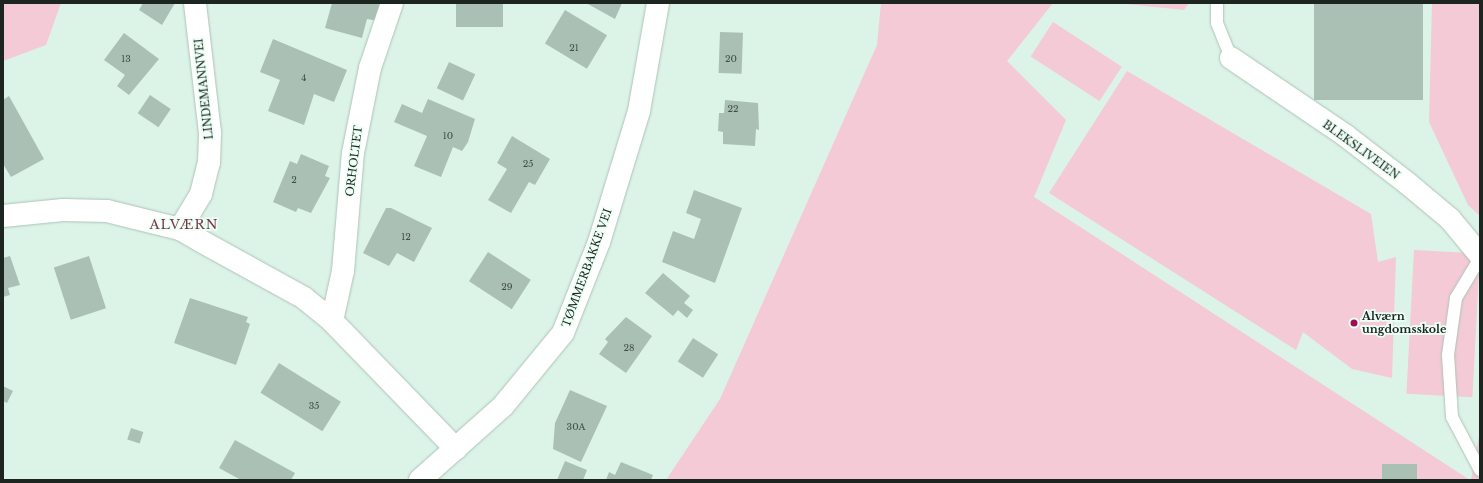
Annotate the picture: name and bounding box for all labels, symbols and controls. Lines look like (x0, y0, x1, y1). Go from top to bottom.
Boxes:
street label: LINDEMANNVEI (192, 38, 216, 140)
house number: 21 (569, 43, 579, 53)
house number: 13 (121, 54, 131, 64)
house number: 20 (725, 54, 737, 64)
house number: 4 (301, 73, 307, 83)
house number: 22 (727, 104, 739, 114)
street label: BLEKSLIVEIEN (1320, 118, 1402, 182)
street label: ORHOLTET (343, 125, 365, 197)
house number: 10 (443, 131, 453, 141)
house number: 25 (523, 159, 533, 169)
house number: 2 (291, 175, 297, 185)
street label: TØMMERBAKKE VEI (559, 207, 615, 329)
district label: ALVÆRN (150, 217, 218, 233)
house number: 12 (401, 232, 411, 242)
house number: 29 (501, 282, 513, 292)
place label: Alværn ungdomsskole (1362, 310, 1446, 336)
marker: Alværn ungdomsskole (1349, 318, 1359, 328)
house number: 28 (624, 343, 634, 353)
house number: 35 (309, 401, 319, 411)
house number: 30A (567, 422, 585, 432)

